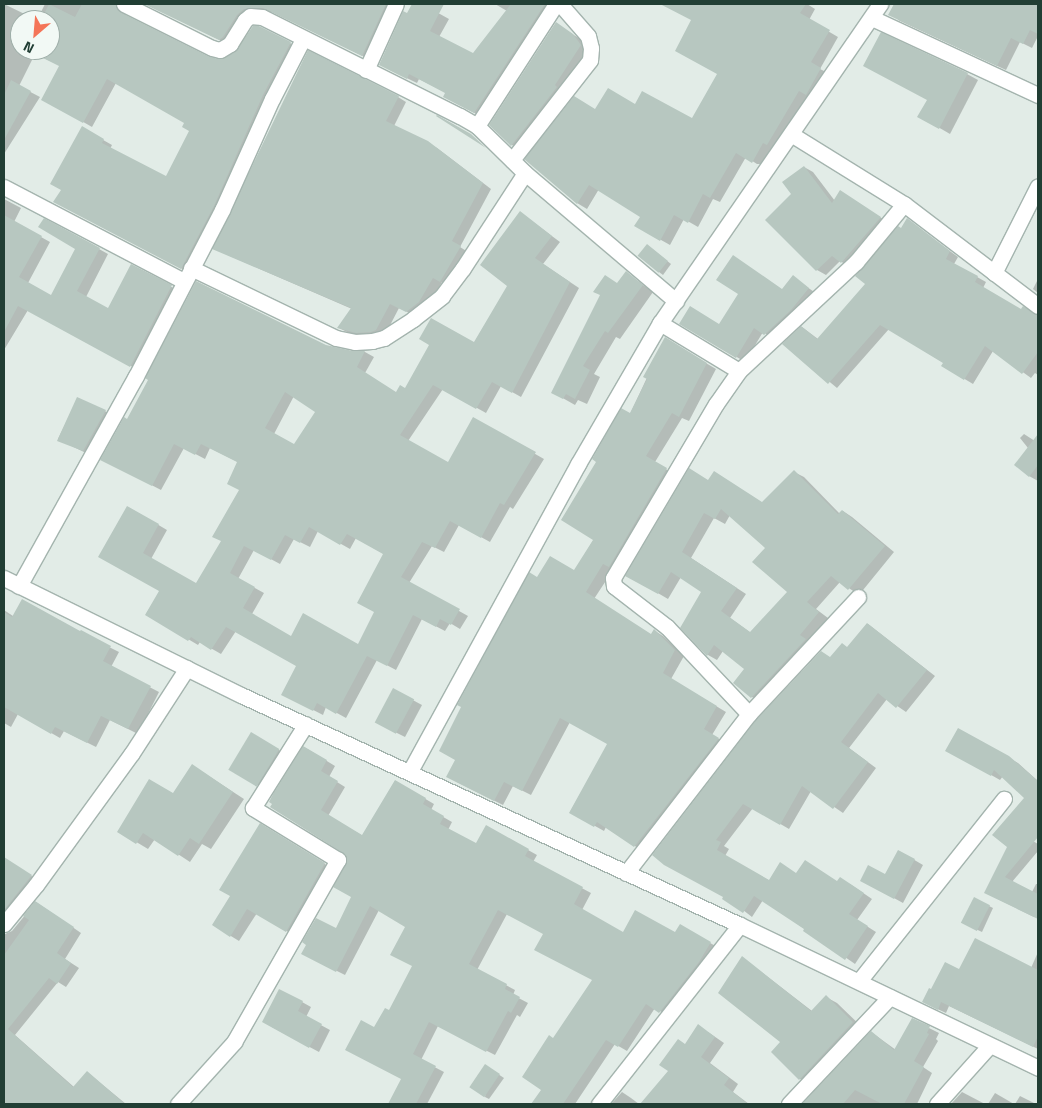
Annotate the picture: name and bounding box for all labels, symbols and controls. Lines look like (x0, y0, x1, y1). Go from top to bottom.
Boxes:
north arrow (10, 10, 60, 60)
text: N (19, 36, 38, 59)

